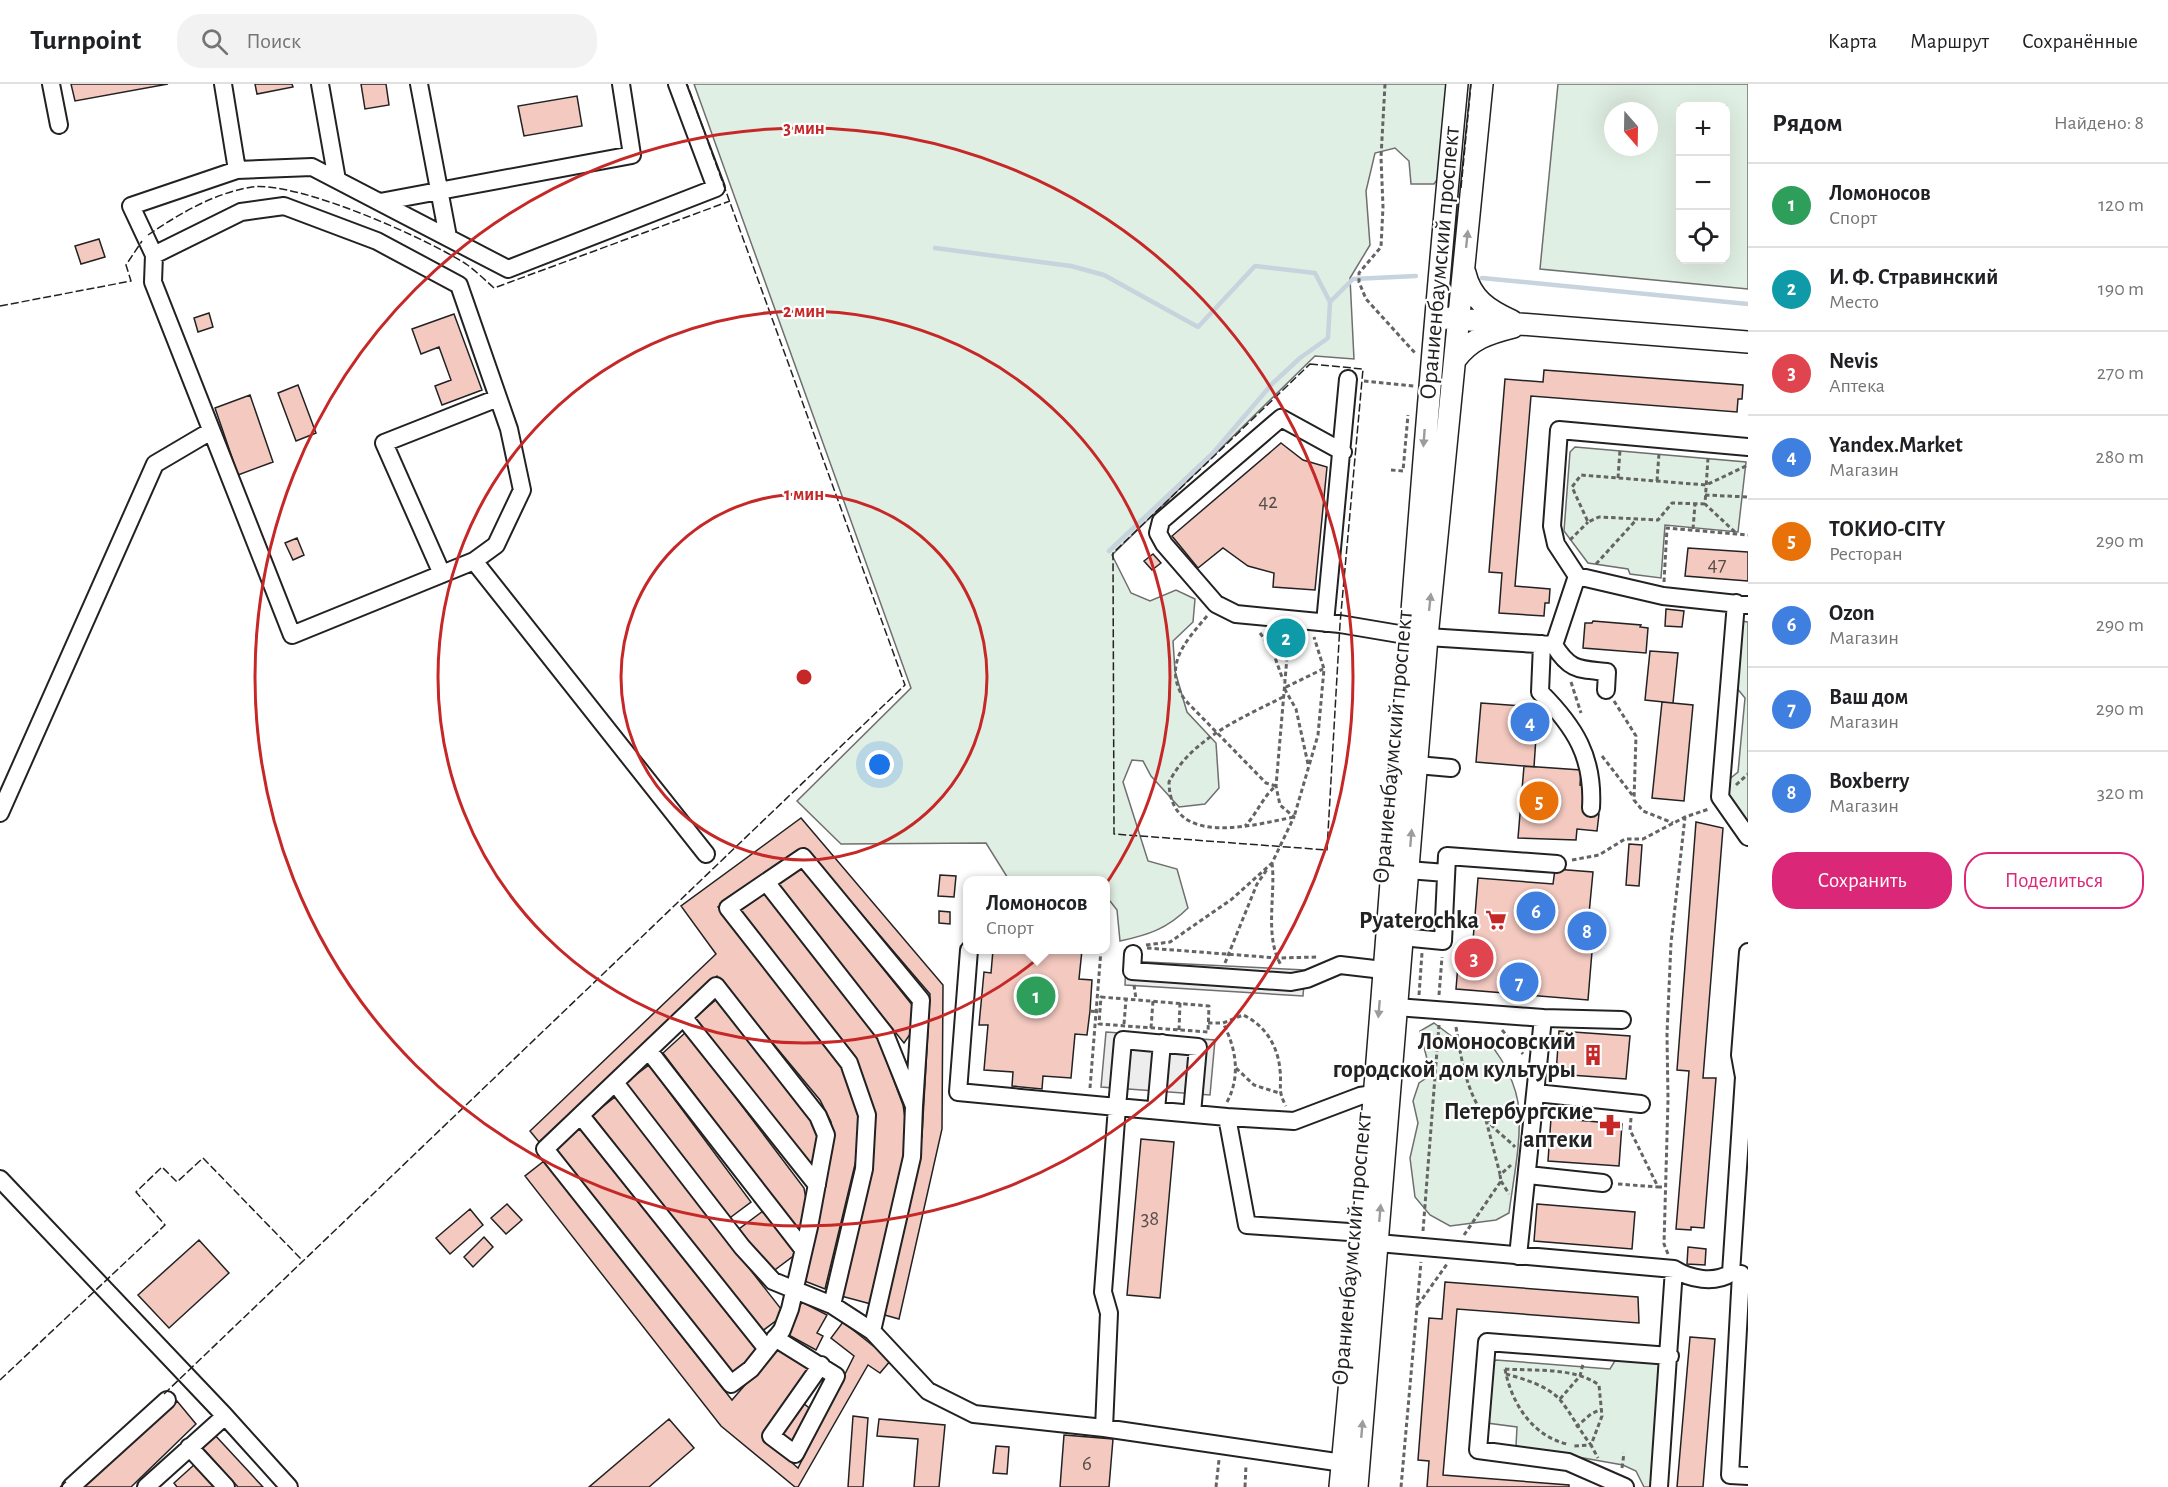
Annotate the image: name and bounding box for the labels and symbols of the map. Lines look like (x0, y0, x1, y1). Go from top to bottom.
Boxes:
north arrow (1604, 102, 1658, 156)
text: 3 мин (783, 120, 825, 138)
street label: Ораниенбаумский проспект (1416, 125, 1464, 401)
one-way arrow (1462, 230, 1472, 249)
text: 2 мин (783, 303, 825, 321)
one-way arrow (1419, 429, 1429, 448)
text: 1 мин (784, 486, 824, 504)
house number: 42 (1258, 491, 1278, 512)
house number: 47 (1708, 554, 1727, 575)
one-way arrow (1426, 592, 1435, 611)
street label: Ораниенбаумский проспект (1369, 609, 1417, 885)
pin: 2 (1266, 616, 1306, 660)
centre of rings (794, 667, 814, 687)
pin: 4 (1510, 700, 1550, 744)
your location (865, 750, 894, 779)
pin: 5 (1520, 778, 1558, 824)
one-way arrow (1406, 828, 1415, 847)
pin: 6 (1516, 888, 1556, 934)
supermarket icon: Pyaterochka (1484, 908, 1508, 932)
pin: 8 (1568, 908, 1606, 954)
place label: Pyaterochka (1359, 909, 1479, 933)
pin: 3 (1454, 936, 1494, 980)
pin: 7 (1500, 960, 1538, 1004)
pin: 1 (1016, 974, 1056, 1018)
one-way arrow (1374, 1000, 1384, 1019)
place label: Ломоносовский городской дом культуры (1333, 1030, 1576, 1082)
building icon: Ломоносовский городской дом культуры (1581, 1043, 1605, 1067)
place label: Петербургские аптеки (1444, 1100, 1593, 1152)
street label: Ораниенбаумский проспект (1328, 1111, 1376, 1387)
pharmacy icon: Петербургские аптеки (1598, 1113, 1622, 1137)
one-way arrow (1375, 1204, 1385, 1223)
house number: 38 (1141, 1208, 1159, 1229)
one-way arrow (1357, 1419, 1367, 1438)
house number: 6 (1082, 1453, 1092, 1474)

